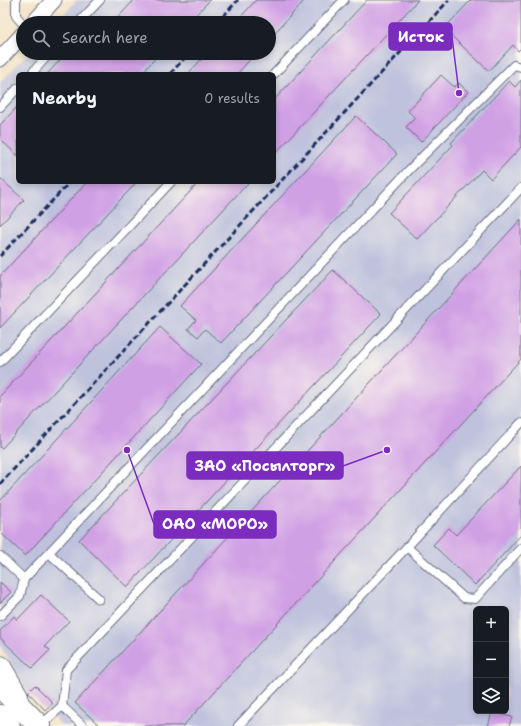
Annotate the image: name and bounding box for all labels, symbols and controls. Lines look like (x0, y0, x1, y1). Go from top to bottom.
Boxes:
search box (16, 16, 276, 60)
callout: Исток (389, 23, 452, 50)
icon: search (30, 27, 52, 49)
text: Исток (398, 27, 445, 47)
text: Search here (62, 28, 148, 48)
text: Nearby (32, 87, 97, 109)
text: 0 results (204, 90, 260, 107)
callout: ЗАО «Посылторг» (187, 452, 343, 479)
text: ЗАО «Посылторг» (195, 456, 335, 476)
callout: ОАО «МОРО» (154, 511, 276, 538)
text: ОАО «МОРО» (162, 514, 268, 534)
map controls (473, 606, 509, 714)
button: + (473, 606, 509, 642)
button: − (473, 642, 509, 678)
button: layers (473, 678, 509, 714)

